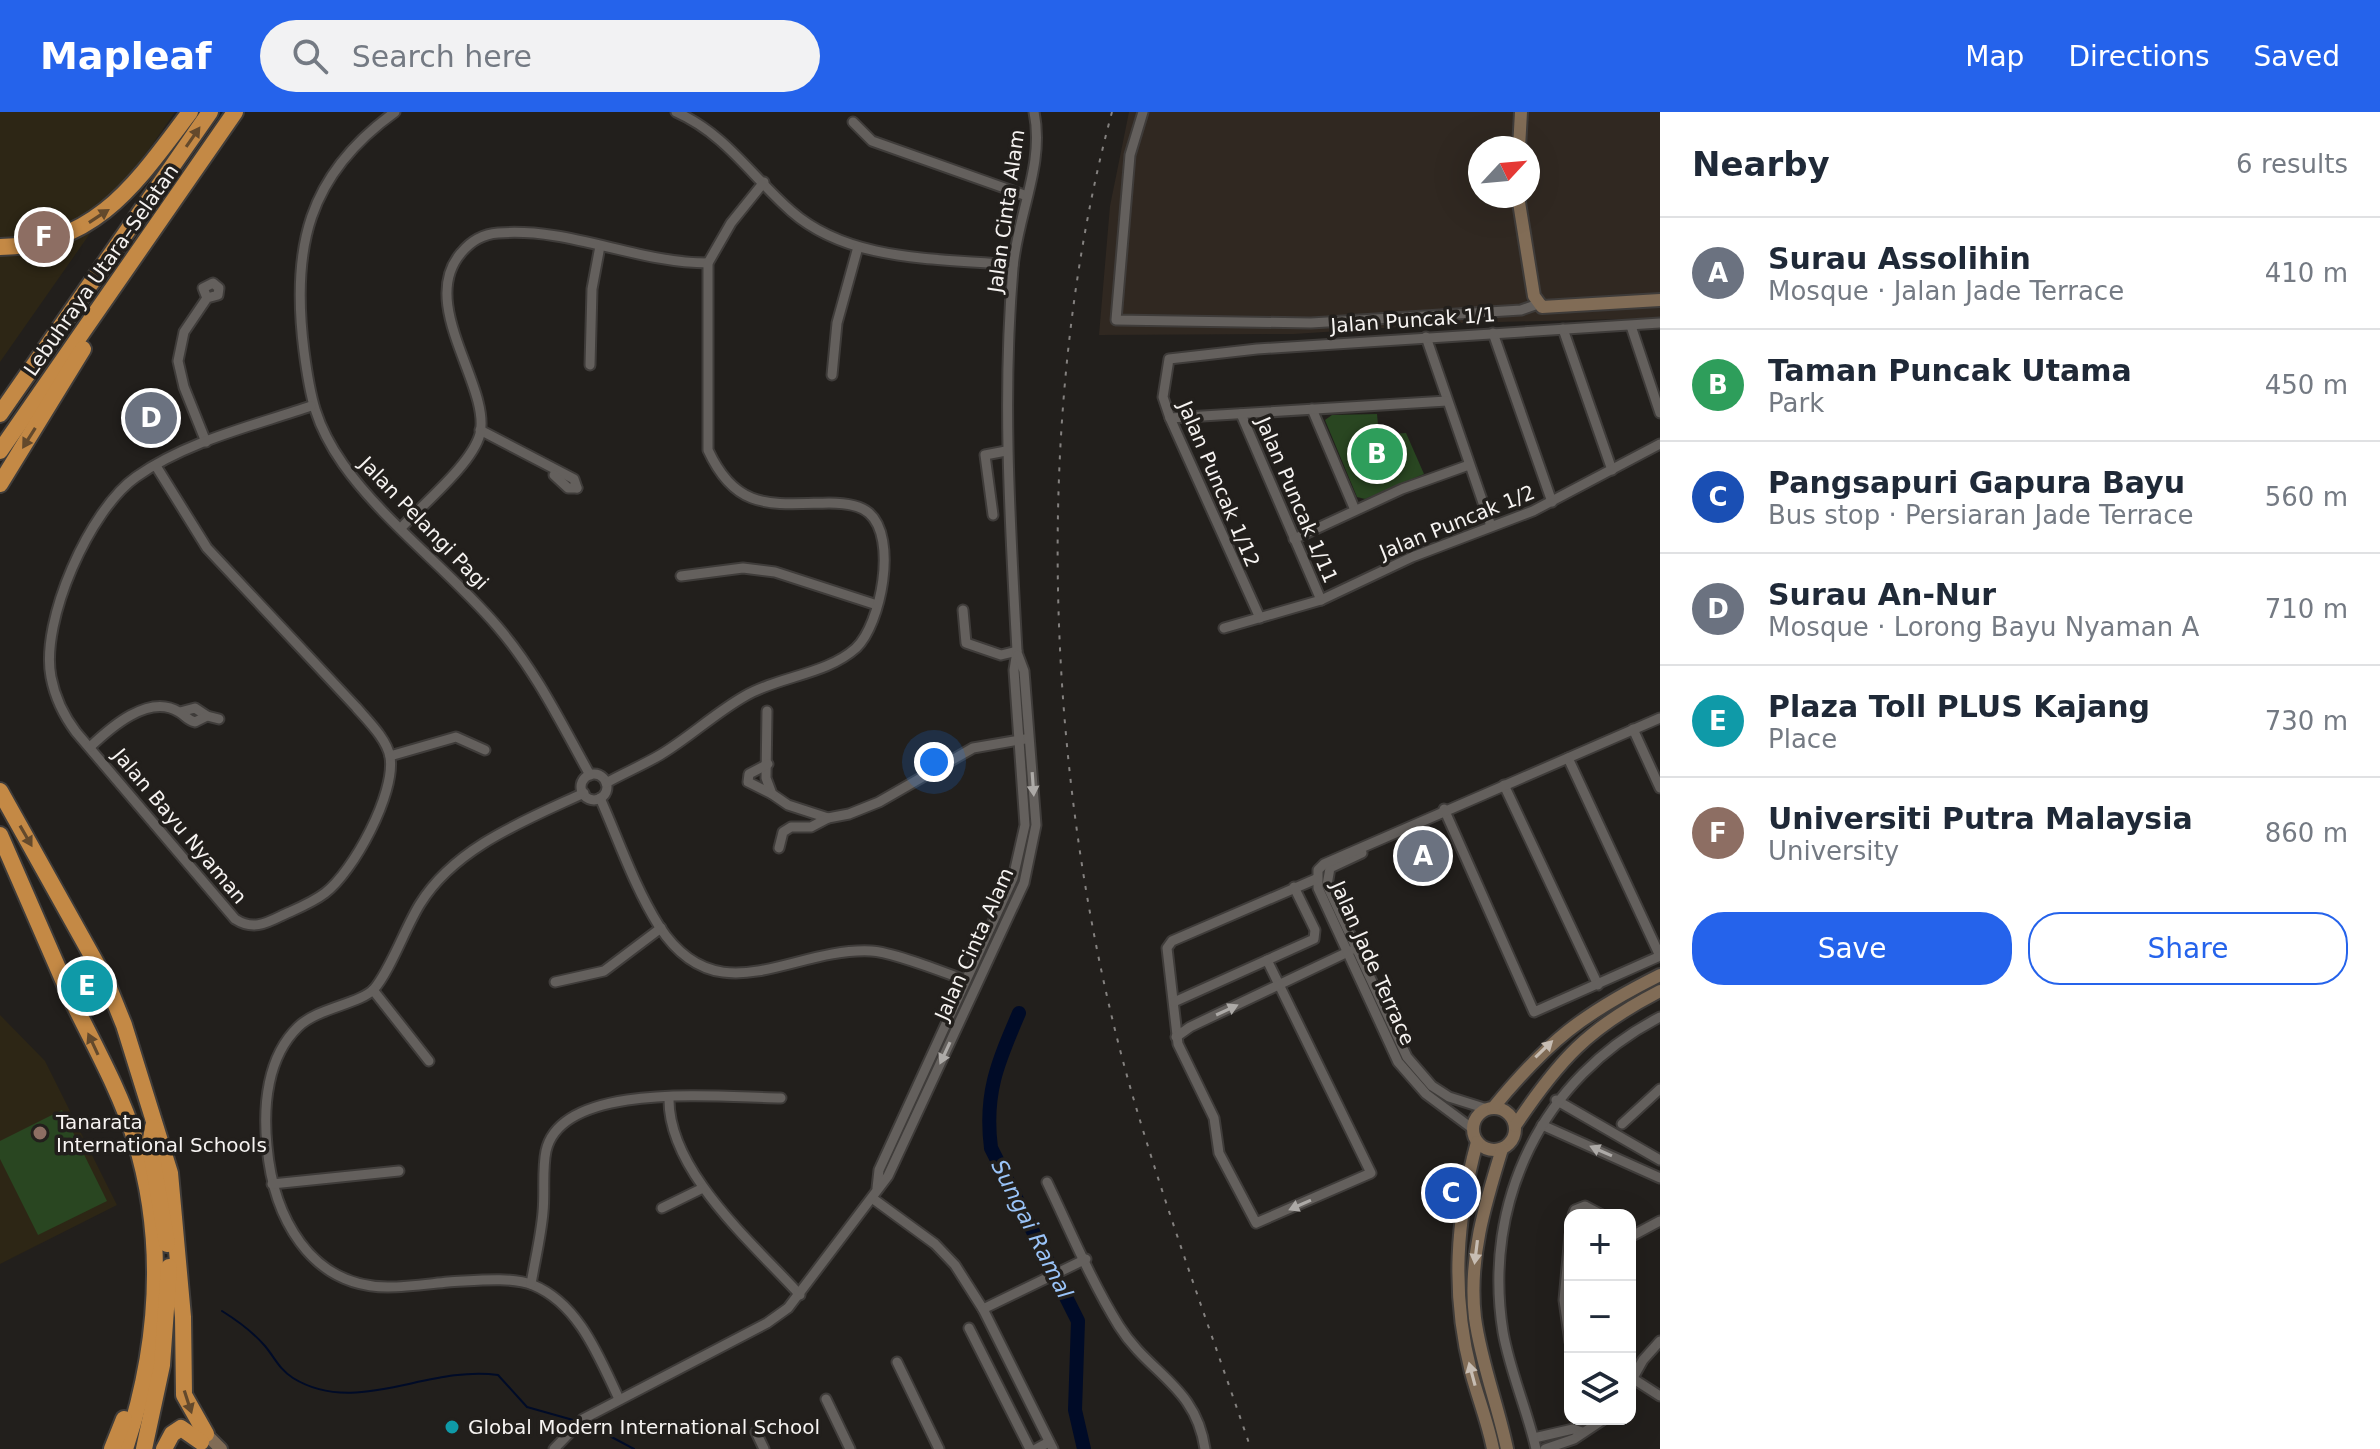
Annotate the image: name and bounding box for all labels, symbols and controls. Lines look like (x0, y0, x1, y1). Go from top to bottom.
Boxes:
search box (260, 20, 820, 92)
text: Mapleaf (40, 34, 212, 78)
icon: search (288, 34, 332, 78)
text: Search here (352, 39, 532, 74)
text: Map (1965, 40, 2024, 73)
text: Directions (2068, 40, 2209, 73)
text: Saved (2253, 40, 2340, 73)
one-way arrow (185, 126, 200, 147)
street label: Jalan Cinta Alam (982, 128, 1029, 296)
north arrow (1468, 136, 1540, 208)
text: Nearby (1692, 144, 1830, 184)
text: 6 results (2236, 149, 2348, 179)
street label: Lebuhraya Utara–Selatan (19, 160, 183, 380)
pin: F (18, 207, 70, 267)
one-way arrow (88, 208, 109, 223)
text: Surau Assolihin (1768, 241, 2031, 276)
text: A (1708, 258, 1728, 288)
text: 410 m (2265, 258, 2348, 288)
text: Mosque · Jalan Jade Terrace (1768, 276, 2124, 306)
street label: Jalan Puncak 1/1 (1328, 302, 1496, 338)
text: Taman Puncak Utama (1768, 353, 2132, 388)
text: B (1708, 370, 1728, 400)
text: 450 m (2265, 370, 2348, 400)
pin: D (125, 388, 177, 448)
text: Park (1768, 388, 1824, 418)
street label: Jalan Puncak 1/12 (1172, 395, 1265, 571)
street label: Jalan Puncak 1/11 (1250, 411, 1343, 587)
pin: B (1351, 424, 1403, 484)
one-way arrow (22, 427, 36, 449)
street label: Jalan Pelangi Pagi (353, 450, 494, 594)
text: Pangsapuri Gapura Bayu (1768, 465, 2185, 500)
street label: Jalan Puncak 1/2 (1374, 480, 1538, 565)
text: C (1708, 482, 1728, 512)
text: 560 m (2265, 482, 2348, 512)
text: Bus stop · Persiaran Jade Terrace (1768, 500, 2194, 530)
text: Surau An-Nur (1768, 577, 1996, 612)
text: D (1707, 594, 1729, 624)
text: 710 m (2265, 594, 2348, 624)
text: Mosque · Lorong Bayu Nyaman A (1768, 612, 2199, 642)
text: Plaza Toll PLUS Kajang (1768, 689, 2150, 724)
text: E (1709, 706, 1727, 736)
text: 730 m (2265, 706, 2348, 736)
text: Place (1768, 724, 1837, 754)
street label: Jalan Bayu Nyaman (107, 742, 252, 909)
your location (914, 742, 954, 782)
one-way arrow (1027, 772, 1040, 797)
text: Universiti Putra Malaysia (1768, 801, 2193, 836)
text: F (1709, 818, 1727, 848)
text: 860 m (2265, 818, 2348, 848)
one-way arrow (19, 825, 33, 847)
pin: A (1397, 826, 1449, 886)
text: University (1768, 836, 1899, 866)
street label: Jalan Cinta Alam (929, 864, 1018, 1026)
street label: Jalan Jade Terrace (1325, 875, 1420, 1049)
button: Save (1692, 912, 2012, 985)
button: Share (2028, 912, 2348, 985)
pin: E (61, 956, 113, 1016)
one-way arrow (1215, 1003, 1239, 1017)
one-way arrow (86, 1033, 100, 1056)
one-way arrow (1534, 1040, 1553, 1059)
one-way arrow (938, 1041, 952, 1065)
place label: Tanarata International Schools (55, 1110, 267, 1157)
marker: Tanarata International Schools (31, 1124, 49, 1142)
one-way arrow (1589, 1145, 1613, 1158)
water label: Sungai Ramal (986, 1156, 1078, 1302)
pin: C (1425, 1163, 1477, 1223)
one-way arrow (1288, 1198, 1312, 1212)
map controls (1564, 1209, 1636, 1425)
button: + (1564, 1209, 1636, 1281)
one-way arrow (1469, 1240, 1482, 1265)
button: − (1564, 1281, 1636, 1353)
button: layers (1564, 1353, 1636, 1425)
one-way arrow (1465, 1361, 1477, 1386)
one-way arrow (182, 1390, 194, 1414)
place label: Global Modern International School (468, 1415, 820, 1439)
marker: Global Modern International School (443, 1418, 461, 1436)

